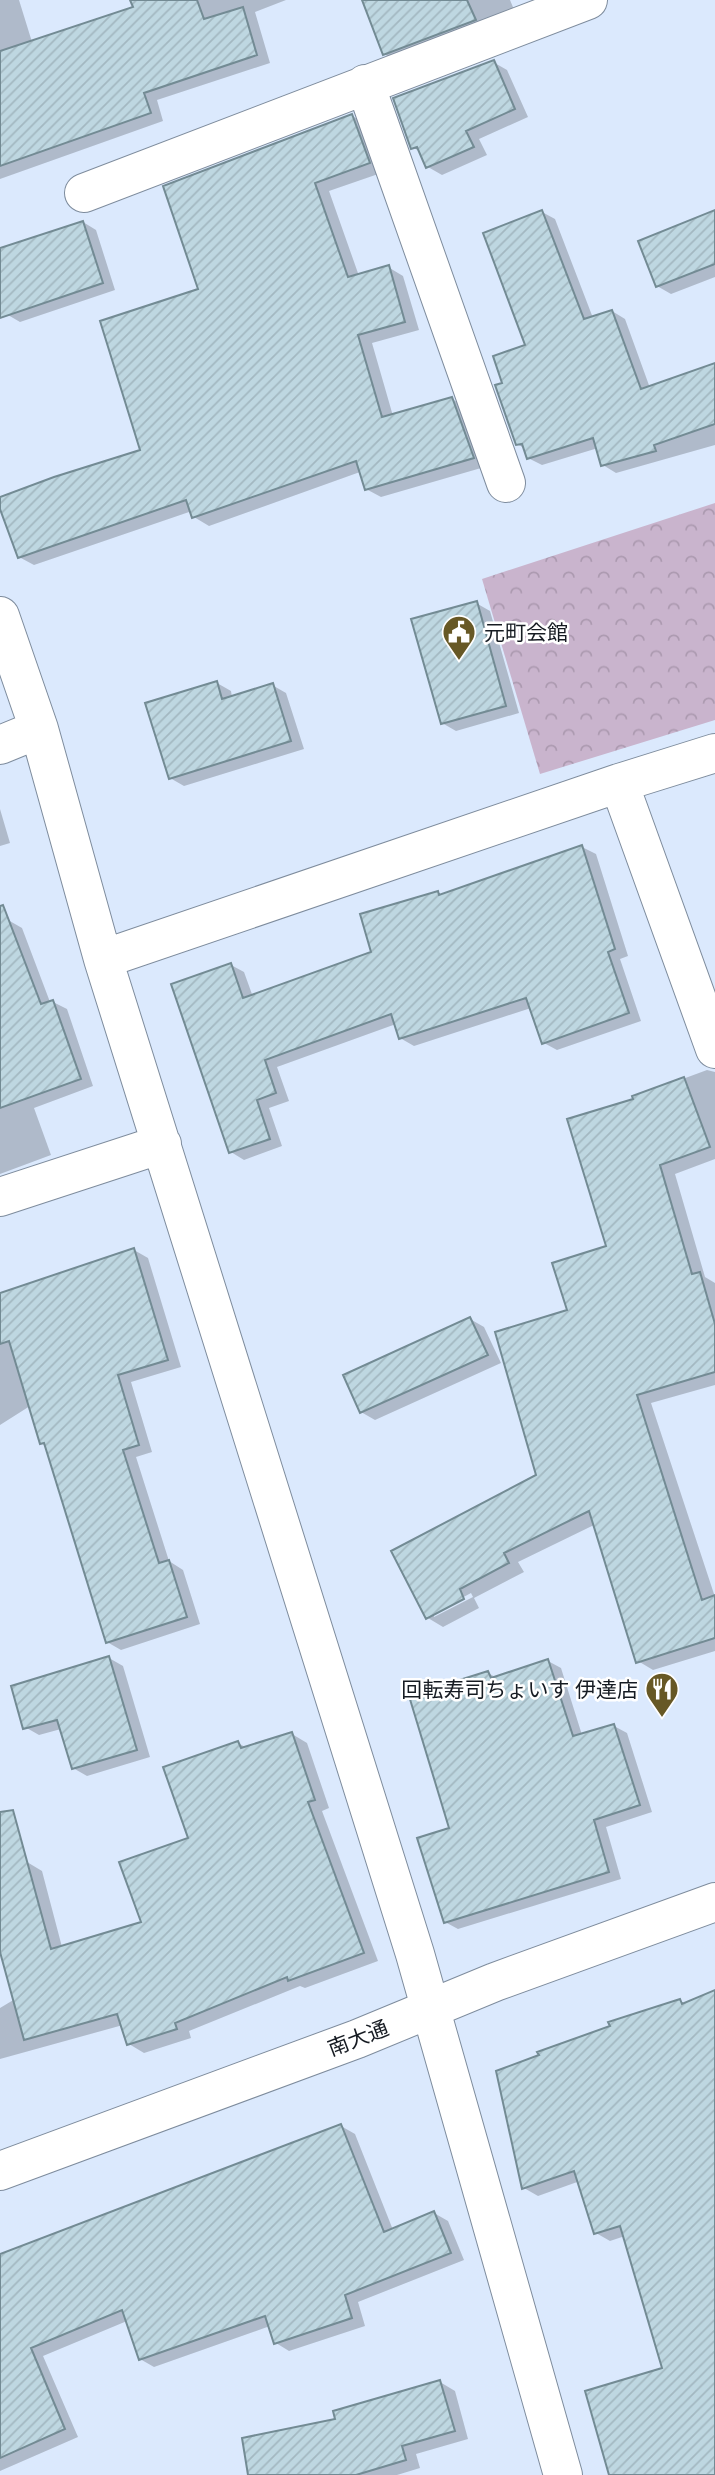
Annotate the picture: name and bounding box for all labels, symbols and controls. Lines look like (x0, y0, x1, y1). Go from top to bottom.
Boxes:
public building icon: 元町会館 (440, 613, 478, 662)
place label: 元町会館 (484, 619, 568, 646)
restaurant icon: 回転寿司ちょいす 伊達店 (643, 1670, 681, 1719)
place label: 回転寿司ちょいす 伊達店 (402, 1676, 638, 1703)
street label: 南大通 (324, 2014, 392, 2062)

